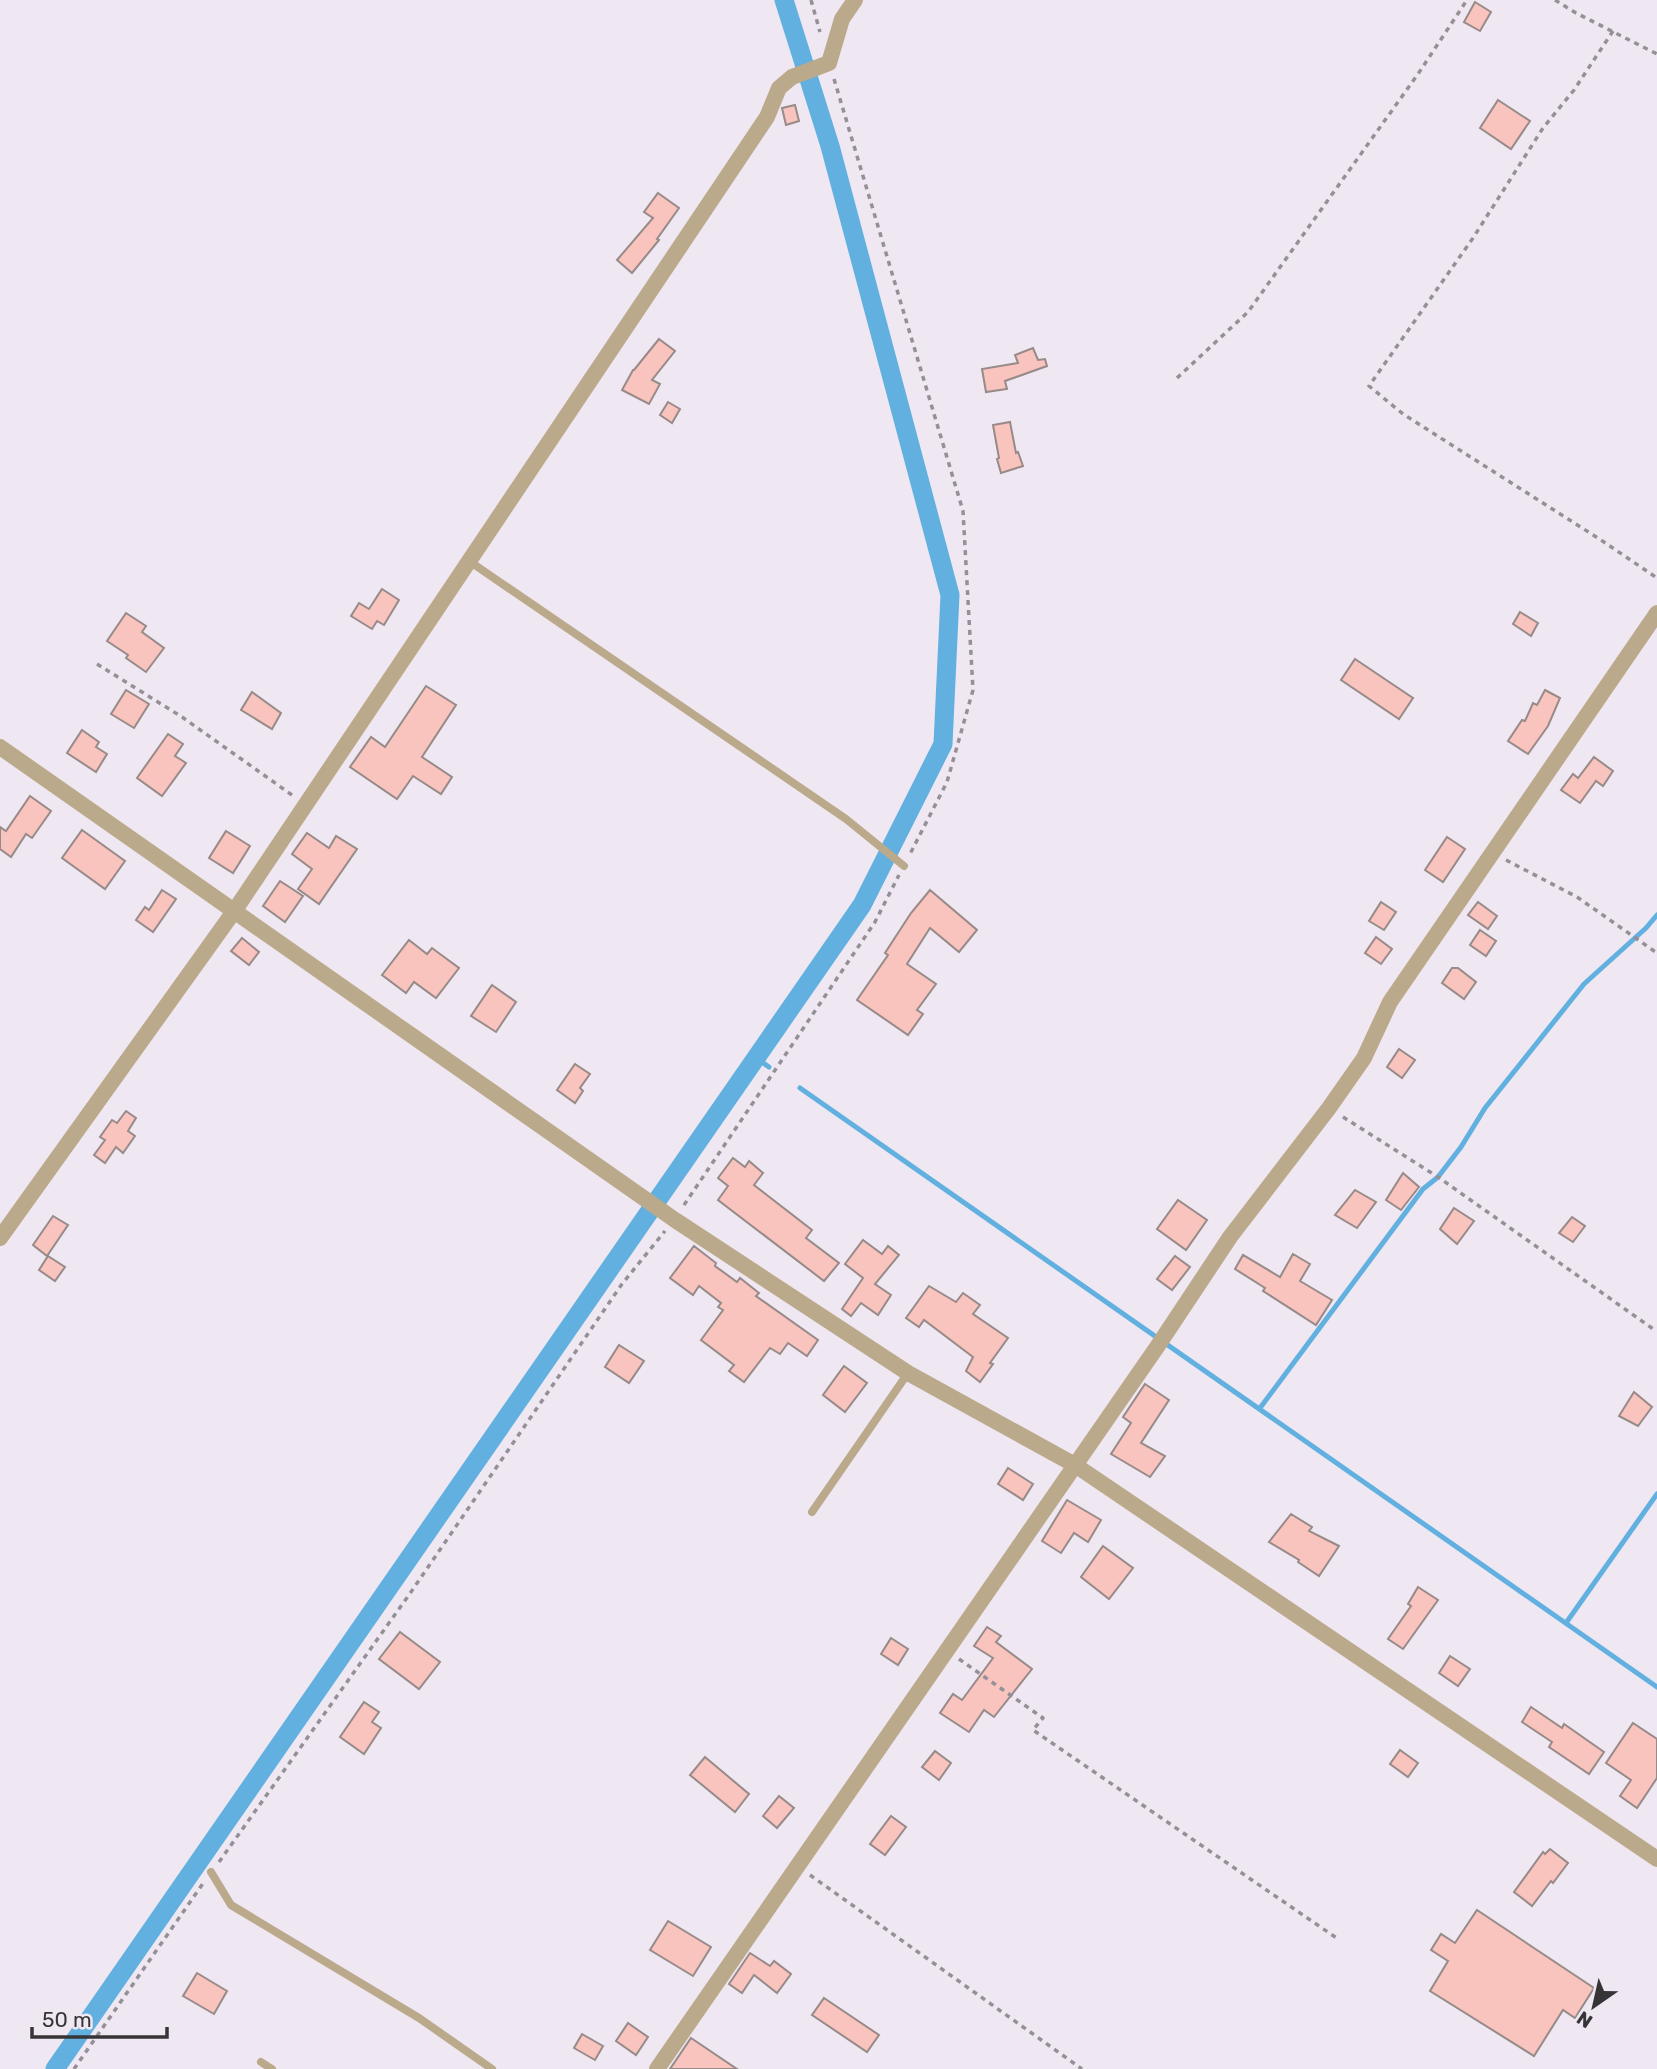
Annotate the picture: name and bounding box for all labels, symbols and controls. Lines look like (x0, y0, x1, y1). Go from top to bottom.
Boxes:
north arrow (1559, 1971, 1629, 2041)
scale bar (32, 1996, 166, 2040)
text: N (1573, 2006, 1597, 2033)
text: 50 m (42, 2007, 92, 2032)

